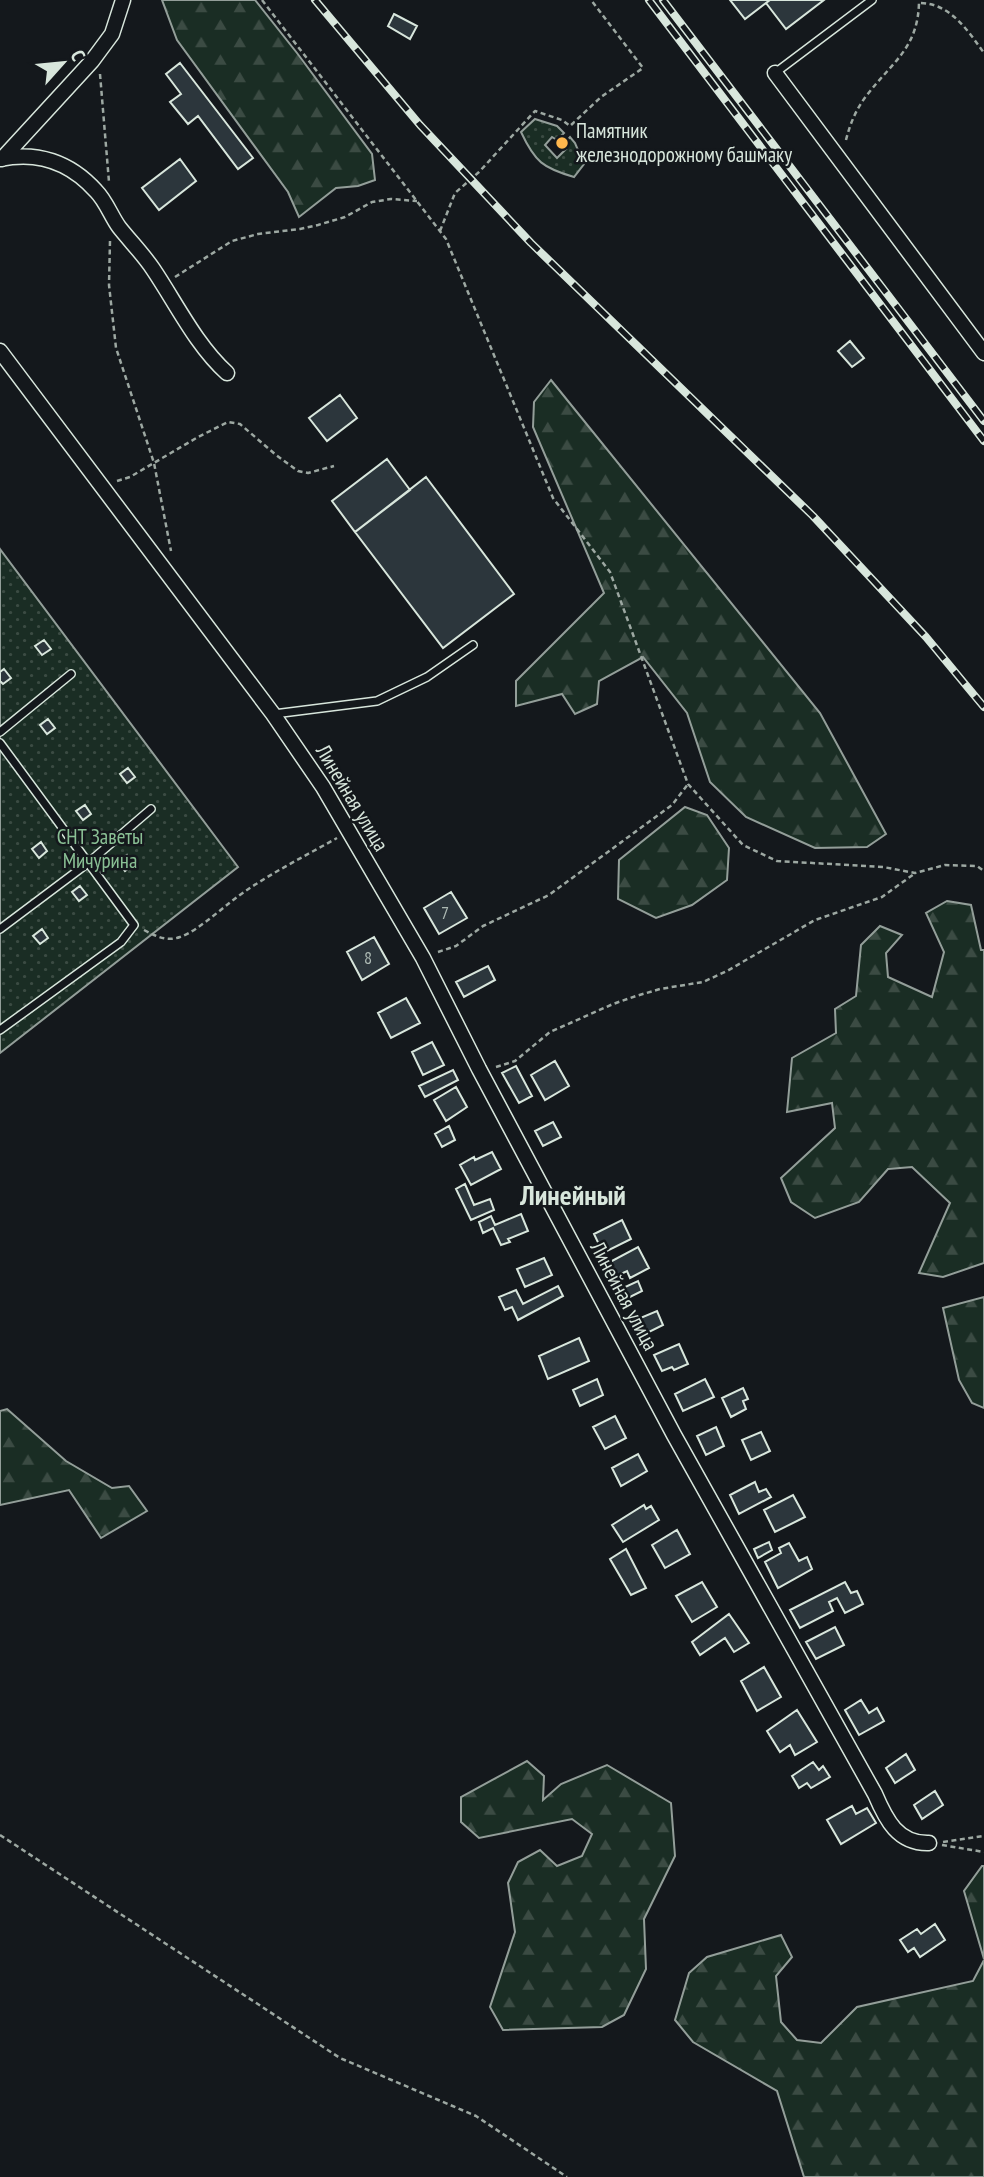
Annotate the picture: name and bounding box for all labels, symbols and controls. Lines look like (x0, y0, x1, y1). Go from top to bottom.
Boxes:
north arrow (28, 28, 98, 98)
text: С (65, 46, 91, 65)
place label: Памятник железнодорожному башмаку (576, 117, 792, 168)
marker: Памятник железнодорожному башмаку (554, 135, 570, 151)
street label: Линейная улица (309, 739, 395, 856)
park label: СНТ Заветы Мичурина (57, 823, 143, 874)
house number: 7 (441, 901, 449, 924)
house number: 8 (364, 946, 372, 969)
district label: Линейный (519, 1176, 626, 1213)
street label: Линейная улица (584, 1236, 664, 1355)

